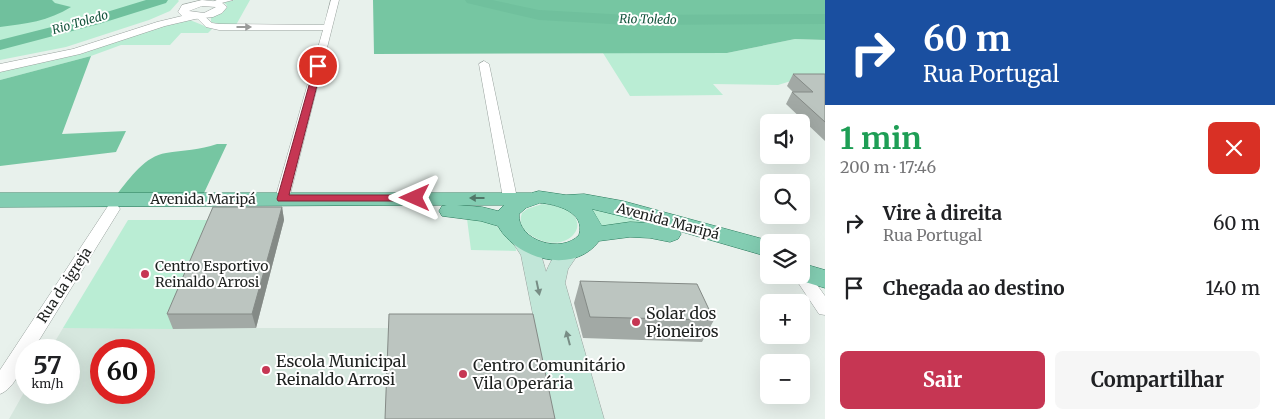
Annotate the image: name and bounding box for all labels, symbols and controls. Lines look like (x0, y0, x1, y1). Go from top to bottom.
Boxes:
water label: Rio Toledo (50, 7, 110, 37)
water label: Rio Toledo (619, 11, 677, 27)
text: 60 m (923, 17, 1011, 61)
icon: right (840, 20, 905, 85)
one-way arrow (236, 23, 252, 31)
pin (297, 45, 339, 87)
icon: arrive (304, 52, 332, 80)
text: Rua Portugal (923, 60, 1059, 88)
map controls (760, 114, 810, 404)
button: sound (760, 114, 810, 164)
text: 1 min (840, 119, 922, 157)
button: close (1208, 122, 1260, 174)
text: 200 m · 17:46 (840, 157, 936, 177)
position arrow (388, 171, 440, 223)
button: search (760, 174, 810, 224)
street label: Avenida Maripá (149, 190, 256, 208)
one-way arrow (469, 194, 485, 202)
street label: Avenida Maripá (614, 198, 722, 243)
text: Vire à direita (883, 201, 1002, 225)
icon: right (840, 209, 868, 237)
text: 60 m (1213, 211, 1260, 235)
text: Rua Portugal (883, 225, 982, 245)
button: layers (760, 234, 810, 284)
street label: Rua da igreja (33, 243, 95, 326)
place label: Centro Esportivo Reinaldo Arrosi (155, 257, 268, 291)
marker: Centro Esportivo Reinaldo Arrosi (139, 268, 151, 280)
icon: arrive (840, 274, 868, 302)
text: Chegada ao destino (883, 276, 1065, 300)
text: 140 m (1205, 276, 1260, 300)
one-way arrow (534, 280, 542, 295)
button: + (760, 294, 810, 344)
place label: Solar dos Pioneiros (646, 303, 719, 341)
marker: Solar dos Pioneiros (630, 316, 642, 328)
one-way arrow (564, 330, 572, 345)
speed limit sign: 60 (90, 339, 155, 404)
text: 57 (33, 349, 62, 381)
place label: Escola Municipal Reinaldo Arrosi (276, 351, 407, 389)
button: Sair (840, 351, 1045, 409)
button: Compartilhar (1055, 351, 1260, 409)
button: − (760, 354, 810, 404)
place label: Centro Comunitário Vila Operária (472, 355, 625, 393)
marker: Escola Municipal Reinaldo Arrosi (260, 364, 272, 376)
marker: Centro Comunitário Vila Operária (457, 368, 469, 380)
text: km/h (32, 376, 63, 391)

